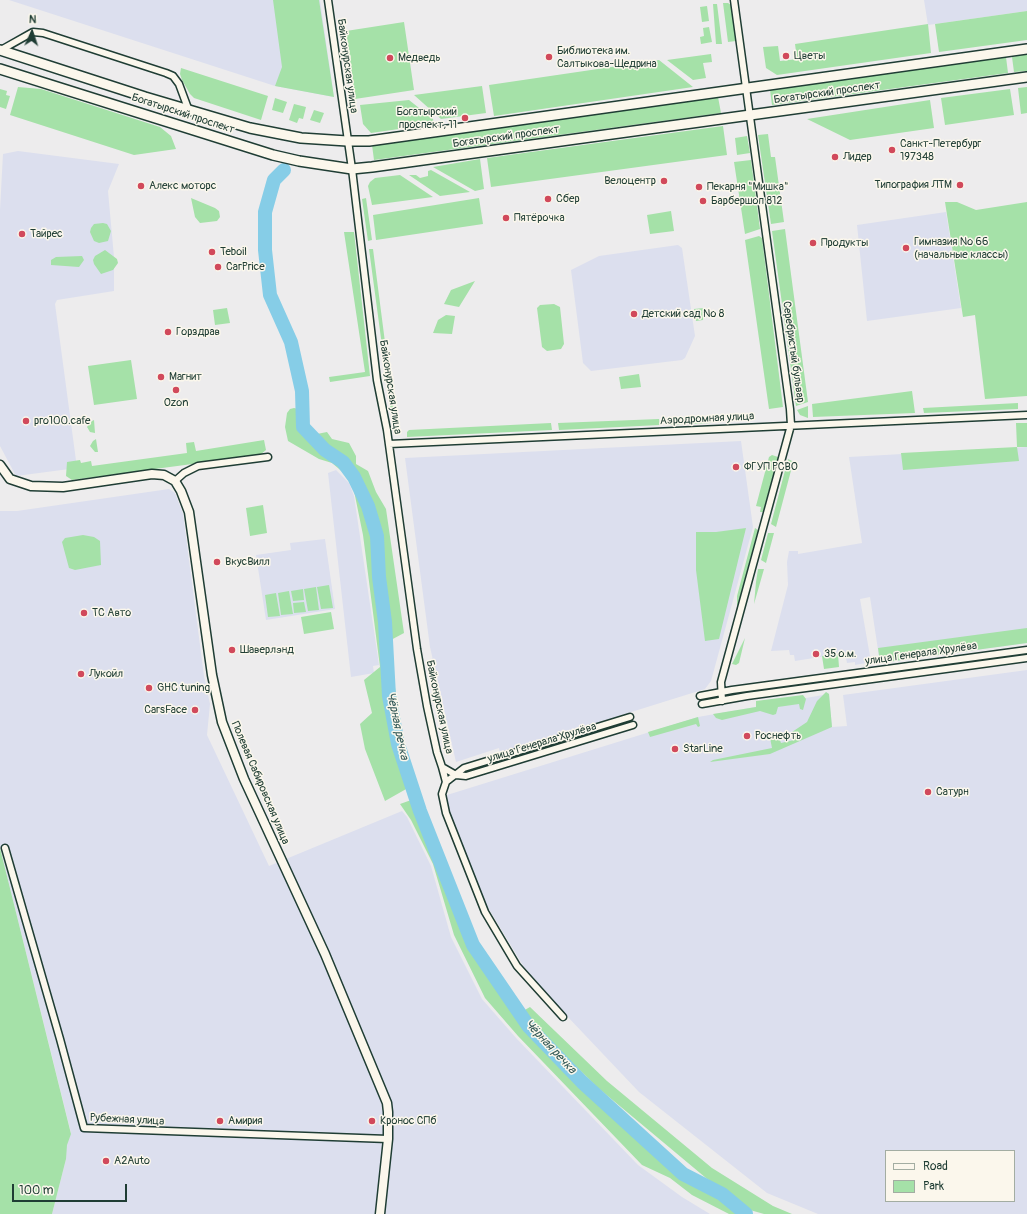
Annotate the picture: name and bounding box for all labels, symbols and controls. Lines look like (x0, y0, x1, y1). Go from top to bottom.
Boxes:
north arrow (12, 12, 52, 52)
text: N (29, 13, 37, 26)
street label: Байконурская улица (334, 18, 360, 114)
place label: Библиотека им. Салтыкова-Щедрина (557, 44, 657, 70)
place label: Цветы (794, 49, 825, 63)
place label: Медведь (398, 51, 440, 65)
marker: Цветы (781, 51, 791, 61)
marker: Библиотека им. Салтыкова-Щедрина (544, 52, 554, 62)
marker: Медведь (385, 53, 395, 63)
street label: Богатырский проспект (773, 79, 881, 107)
street label: Богатырский проспект (130, 91, 236, 137)
place label: Богатырский проспект, 11 (396, 105, 457, 131)
marker: Богатырский проспект, 11 (460, 113, 470, 123)
street label: Богатырский проспект (452, 123, 560, 151)
place label: Санкт-Петербург 197348 (900, 137, 981, 163)
marker: Санкт-Петербург 197348 (887, 145, 897, 155)
place label: Лидер (843, 150, 872, 164)
marker: Лидер (830, 152, 840, 162)
place label: Велоцентр (604, 174, 656, 188)
marker: Велоцентр (659, 176, 669, 186)
place label: Типография ЛТМ (875, 178, 952, 192)
place label: Алекс моторс (149, 179, 216, 193)
place label: Пекарня "Мишка" (707, 180, 788, 194)
marker: Типография ЛТМ (955, 180, 965, 190)
marker: Алекс моторс (136, 181, 146, 191)
marker: Пекарня "Мишка" (694, 182, 704, 192)
place label: Сбер (556, 192, 580, 206)
marker: Сбер (543, 194, 553, 204)
place label: Барбершоп 812 (711, 194, 783, 208)
marker: Барбершоп 812 (698, 196, 708, 206)
place label: Пятёрочка (514, 211, 565, 225)
marker: Пятёрочка (501, 213, 511, 223)
place label: Тайрес (30, 227, 63, 241)
marker: Тайрес (17, 229, 27, 239)
place label: Гимназия № 66 (начальные классы) (914, 235, 1009, 261)
place label: Продукты (821, 236, 868, 250)
marker: Продукты (808, 238, 818, 248)
marker: Гимназия № 66 (начальные классы) (901, 243, 911, 253)
place label: Teboil (220, 245, 247, 259)
marker: Teboil (207, 247, 217, 257)
place label: CarPrice (226, 260, 265, 274)
marker: CarPrice (213, 262, 223, 272)
street label: Серебристый бульвар (779, 300, 807, 404)
place label: Детский сад № 8 (642, 307, 724, 321)
marker: Детский сад № 8 (629, 309, 639, 319)
place label: Горздрав (176, 325, 220, 339)
marker: Горздрав (163, 327, 173, 337)
street label: Байконурская улица (376, 339, 404, 435)
place label: Магнит (169, 370, 202, 384)
marker: Магнит (156, 372, 166, 382)
marker: Ozon (171, 385, 181, 395)
place label: Ozon (164, 396, 188, 410)
street label: Аэродромная улица (659, 410, 755, 428)
place label: pro100.cafe (34, 414, 90, 428)
marker: pro100.cafe (21, 416, 31, 426)
place label: ФГУП РСВО (744, 460, 798, 474)
marker: ФГУП РСВО (731, 462, 741, 472)
place label: ВкусВилл (225, 555, 270, 569)
marker: ВкусВилл (212, 557, 222, 567)
place label: ТС Авто (92, 606, 131, 620)
marker: ТС Авто (79, 608, 89, 618)
street label: улица Генерала Хрулёва (864, 640, 978, 668)
place label: Шаверлэнд (240, 643, 294, 657)
marker: Шаверлэнд (227, 645, 237, 655)
place label: 35 о.м. (824, 647, 856, 661)
marker: 35 о.м. (811, 649, 821, 659)
street label: Байконурская улица (423, 659, 455, 755)
place label: Лукойл (89, 667, 123, 681)
marker: Лукойл (76, 669, 86, 679)
place label: GHC tuning (157, 681, 210, 695)
marker: GHC tuning (144, 683, 154, 693)
water label: Чёрная речка (383, 691, 411, 761)
place label: CarsFace (144, 703, 187, 717)
marker: CarsFace (190, 705, 200, 715)
street label: Полевая Сабировская улица (228, 719, 292, 847)
street label: улица Генерала Хрулёва (486, 720, 598, 766)
place label: Роснефть (755, 729, 801, 743)
marker: Роснефть (742, 731, 752, 741)
place label: StarLine (683, 742, 723, 756)
marker: StarLine (670, 744, 680, 754)
place label: Сатурн (936, 785, 969, 799)
marker: Сатурн (923, 787, 933, 797)
water label: Чёрная речка (521, 1017, 579, 1077)
street label: Рубежная улица (89, 1111, 165, 1129)
place label: Амирия (228, 1114, 263, 1128)
place label: Кронос СПб (380, 1114, 436, 1128)
marker: Амирия (215, 1116, 225, 1126)
marker: Кронос СПб (367, 1116, 377, 1126)
legend (885, 1150, 1015, 1202)
place label: A2Auto (114, 1154, 150, 1168)
marker: A2Auto (101, 1156, 111, 1166)
text: Road (923, 1159, 948, 1174)
scale bar (14, 1176, 129, 1202)
text: Park (923, 1179, 944, 1194)
text: 100 m (19, 1183, 53, 1198)

